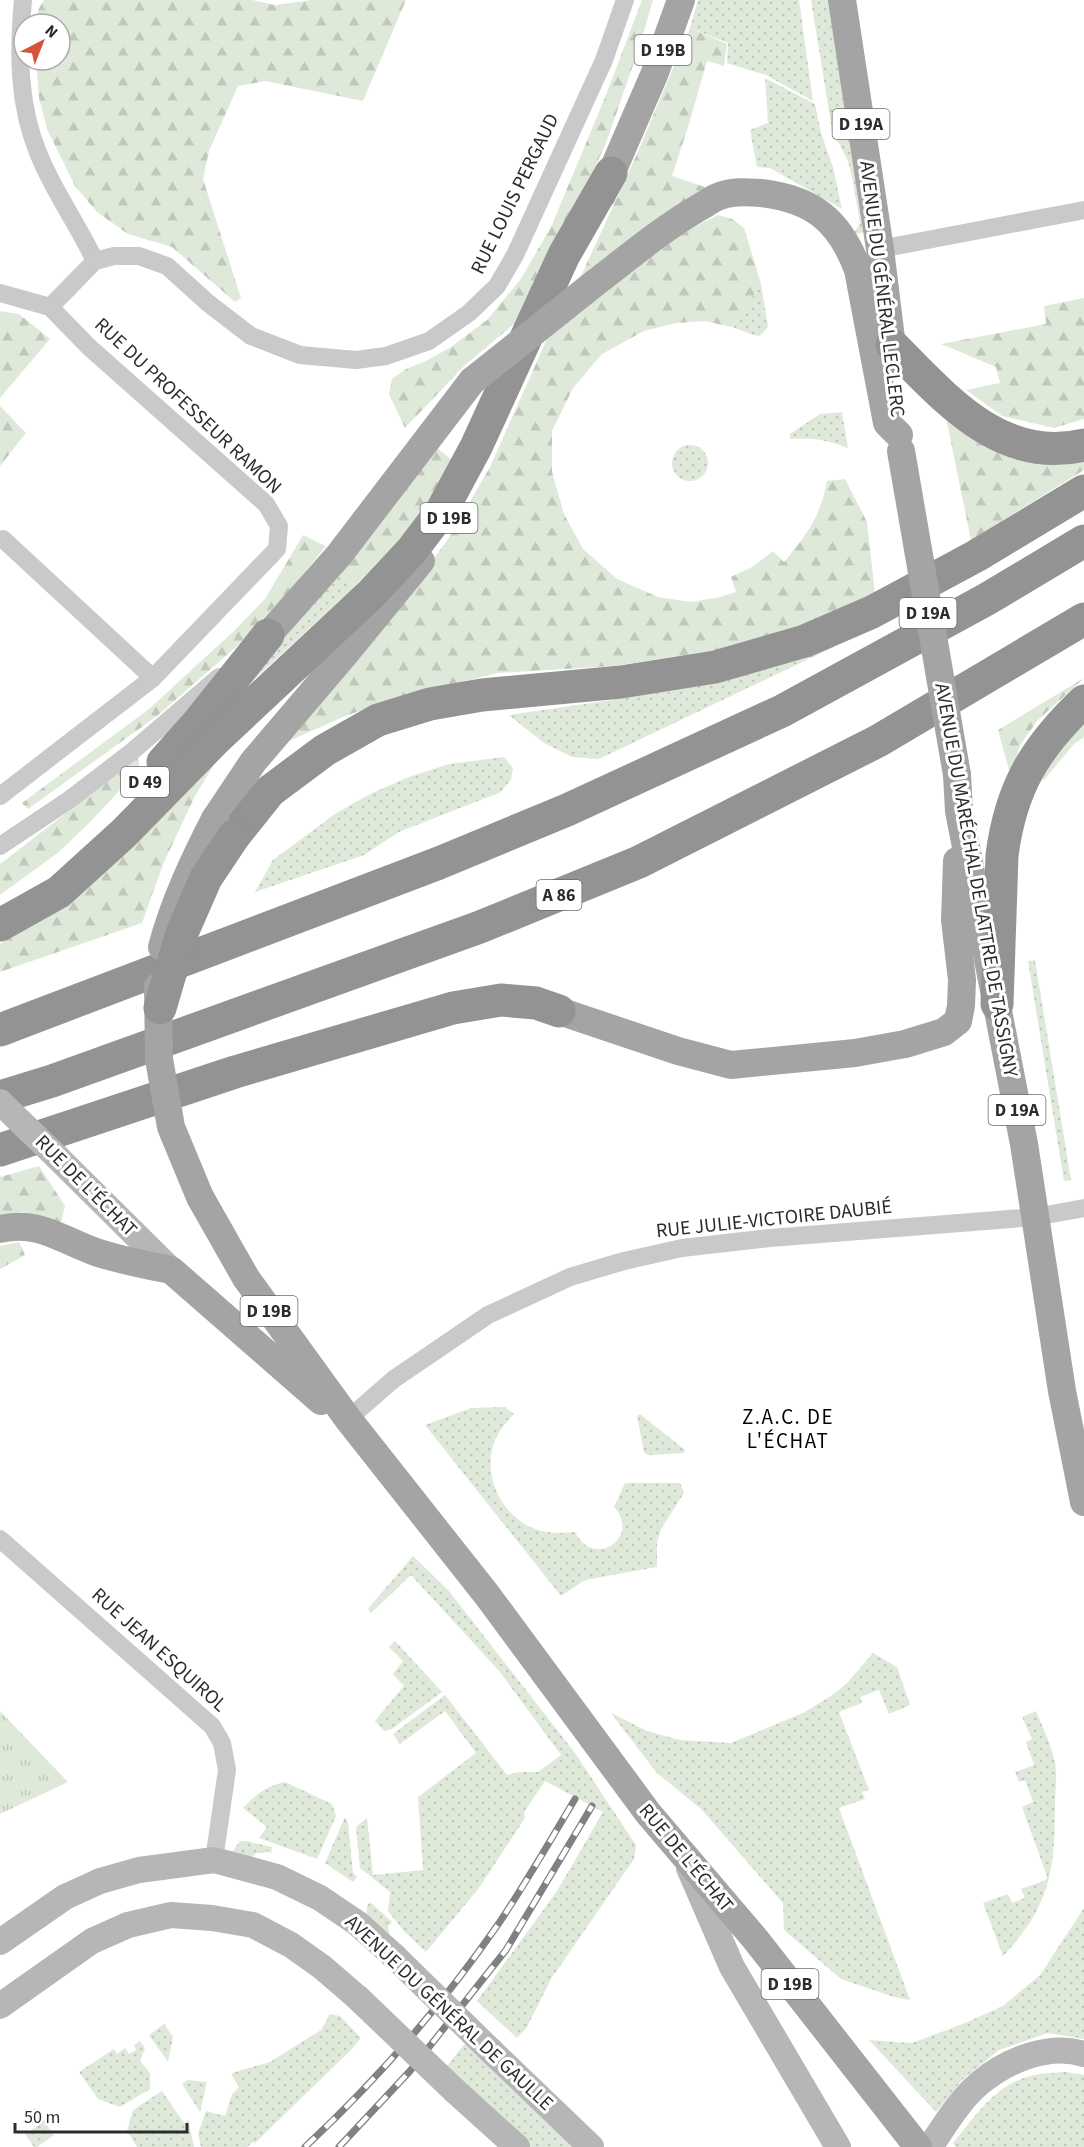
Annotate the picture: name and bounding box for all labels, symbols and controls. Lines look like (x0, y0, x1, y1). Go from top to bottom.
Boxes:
north arrow (12, 12, 72, 72)
text: N (40, 20, 63, 43)
road number: D 19B (634, 35, 692, 65)
street label: RUE LOUIS PERGAUD (464, 109, 566, 279)
road number: D 19A (832, 109, 890, 139)
street label: AVENUE DU GÉNÉRAL LECLERC (852, 159, 912, 419)
street label: RUE DU PROFESSEUR RAMON (88, 311, 288, 501)
road number: D 19B (420, 503, 478, 533)
road number: D 19A (900, 598, 956, 628)
street label: AVENUE DU MARÉCHAL DE LATTRE DE TASSIGNY (927, 681, 1025, 1080)
road number: D 49 (121, 767, 169, 797)
road number: A 86 (536, 880, 582, 910)
road number: D 19A (988, 1095, 1046, 1125)
street label: RUE DE L'ÉCHAT (29, 1129, 143, 1243)
street label: RUE JULIE-VICTOIRE DAUBIÉ (655, 1193, 893, 1245)
road number: D 19B (240, 1296, 298, 1326)
district label: Z.A.C. DE L'ÉCHAT (742, 1402, 834, 1456)
street label: RUE JEAN ESQUIROL (85, 1581, 233, 1719)
street label: RUE DE L'ÉCHAT (632, 1798, 740, 1919)
street label: AVENUE DU GÉNÉRAL DE GAULLE (339, 1909, 559, 2117)
road number: D 19B (762, 1969, 818, 1999)
scale bar (15, 2096, 188, 2134)
text: 50 m (24, 2105, 60, 2130)

